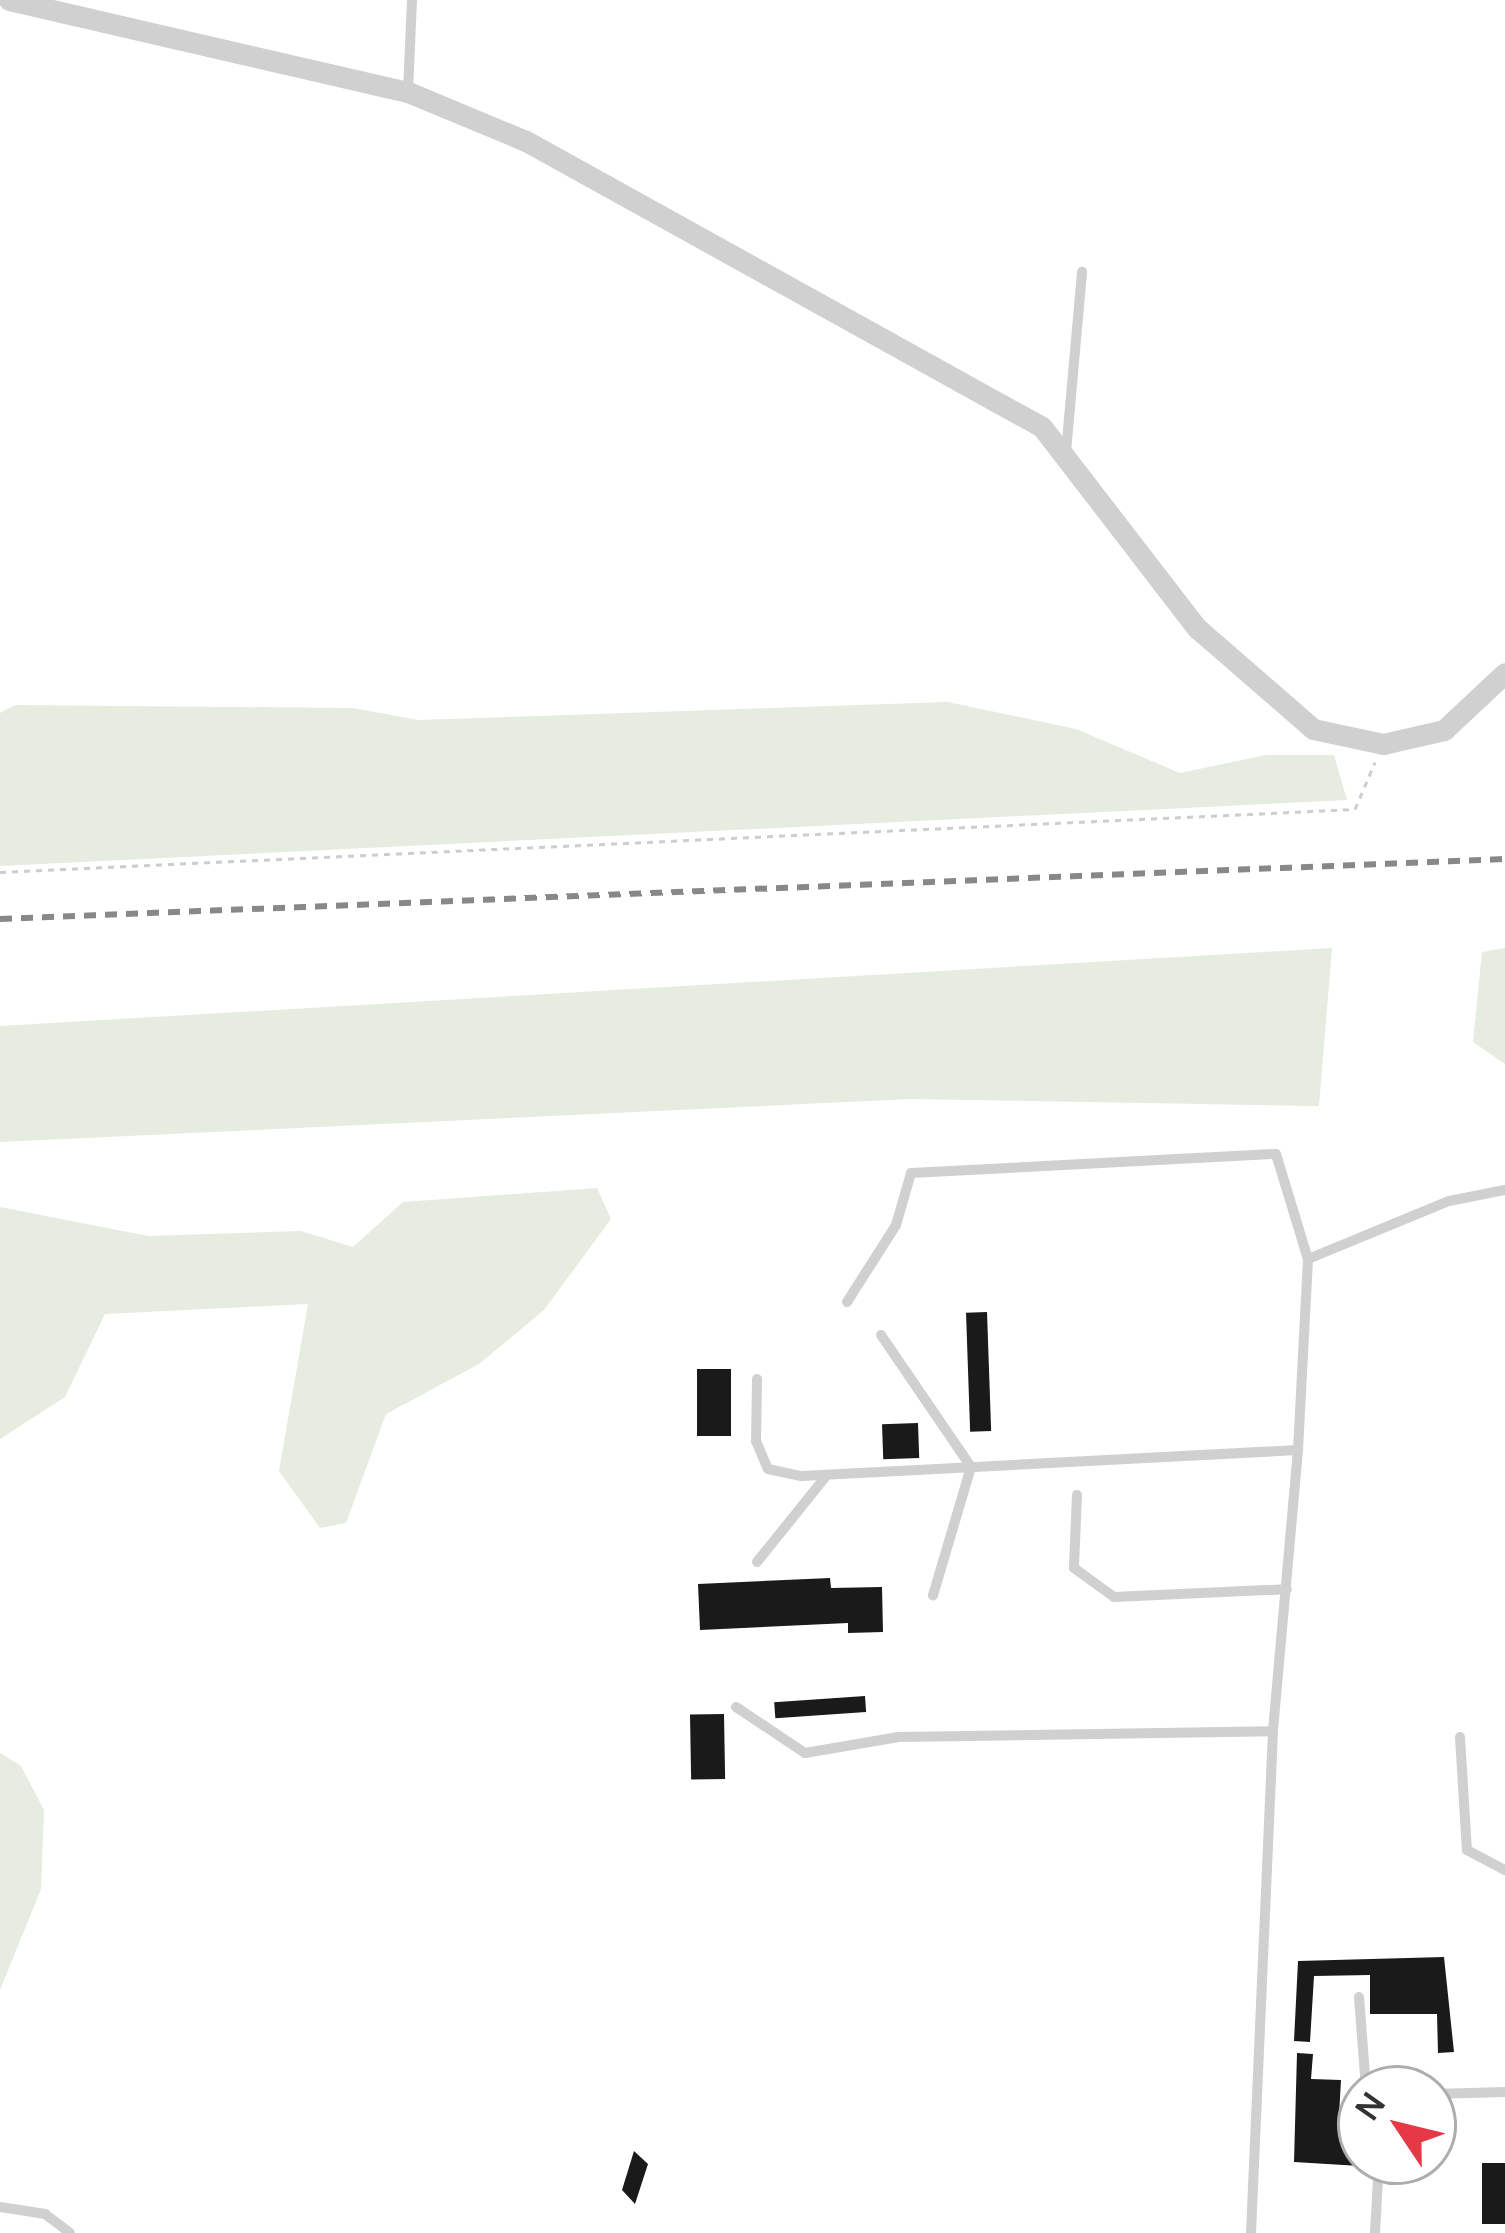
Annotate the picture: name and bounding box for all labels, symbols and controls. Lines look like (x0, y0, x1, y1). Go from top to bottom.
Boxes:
north arrow (1337, 2065, 1457, 2185)
text: N (1344, 2083, 1395, 2128)

